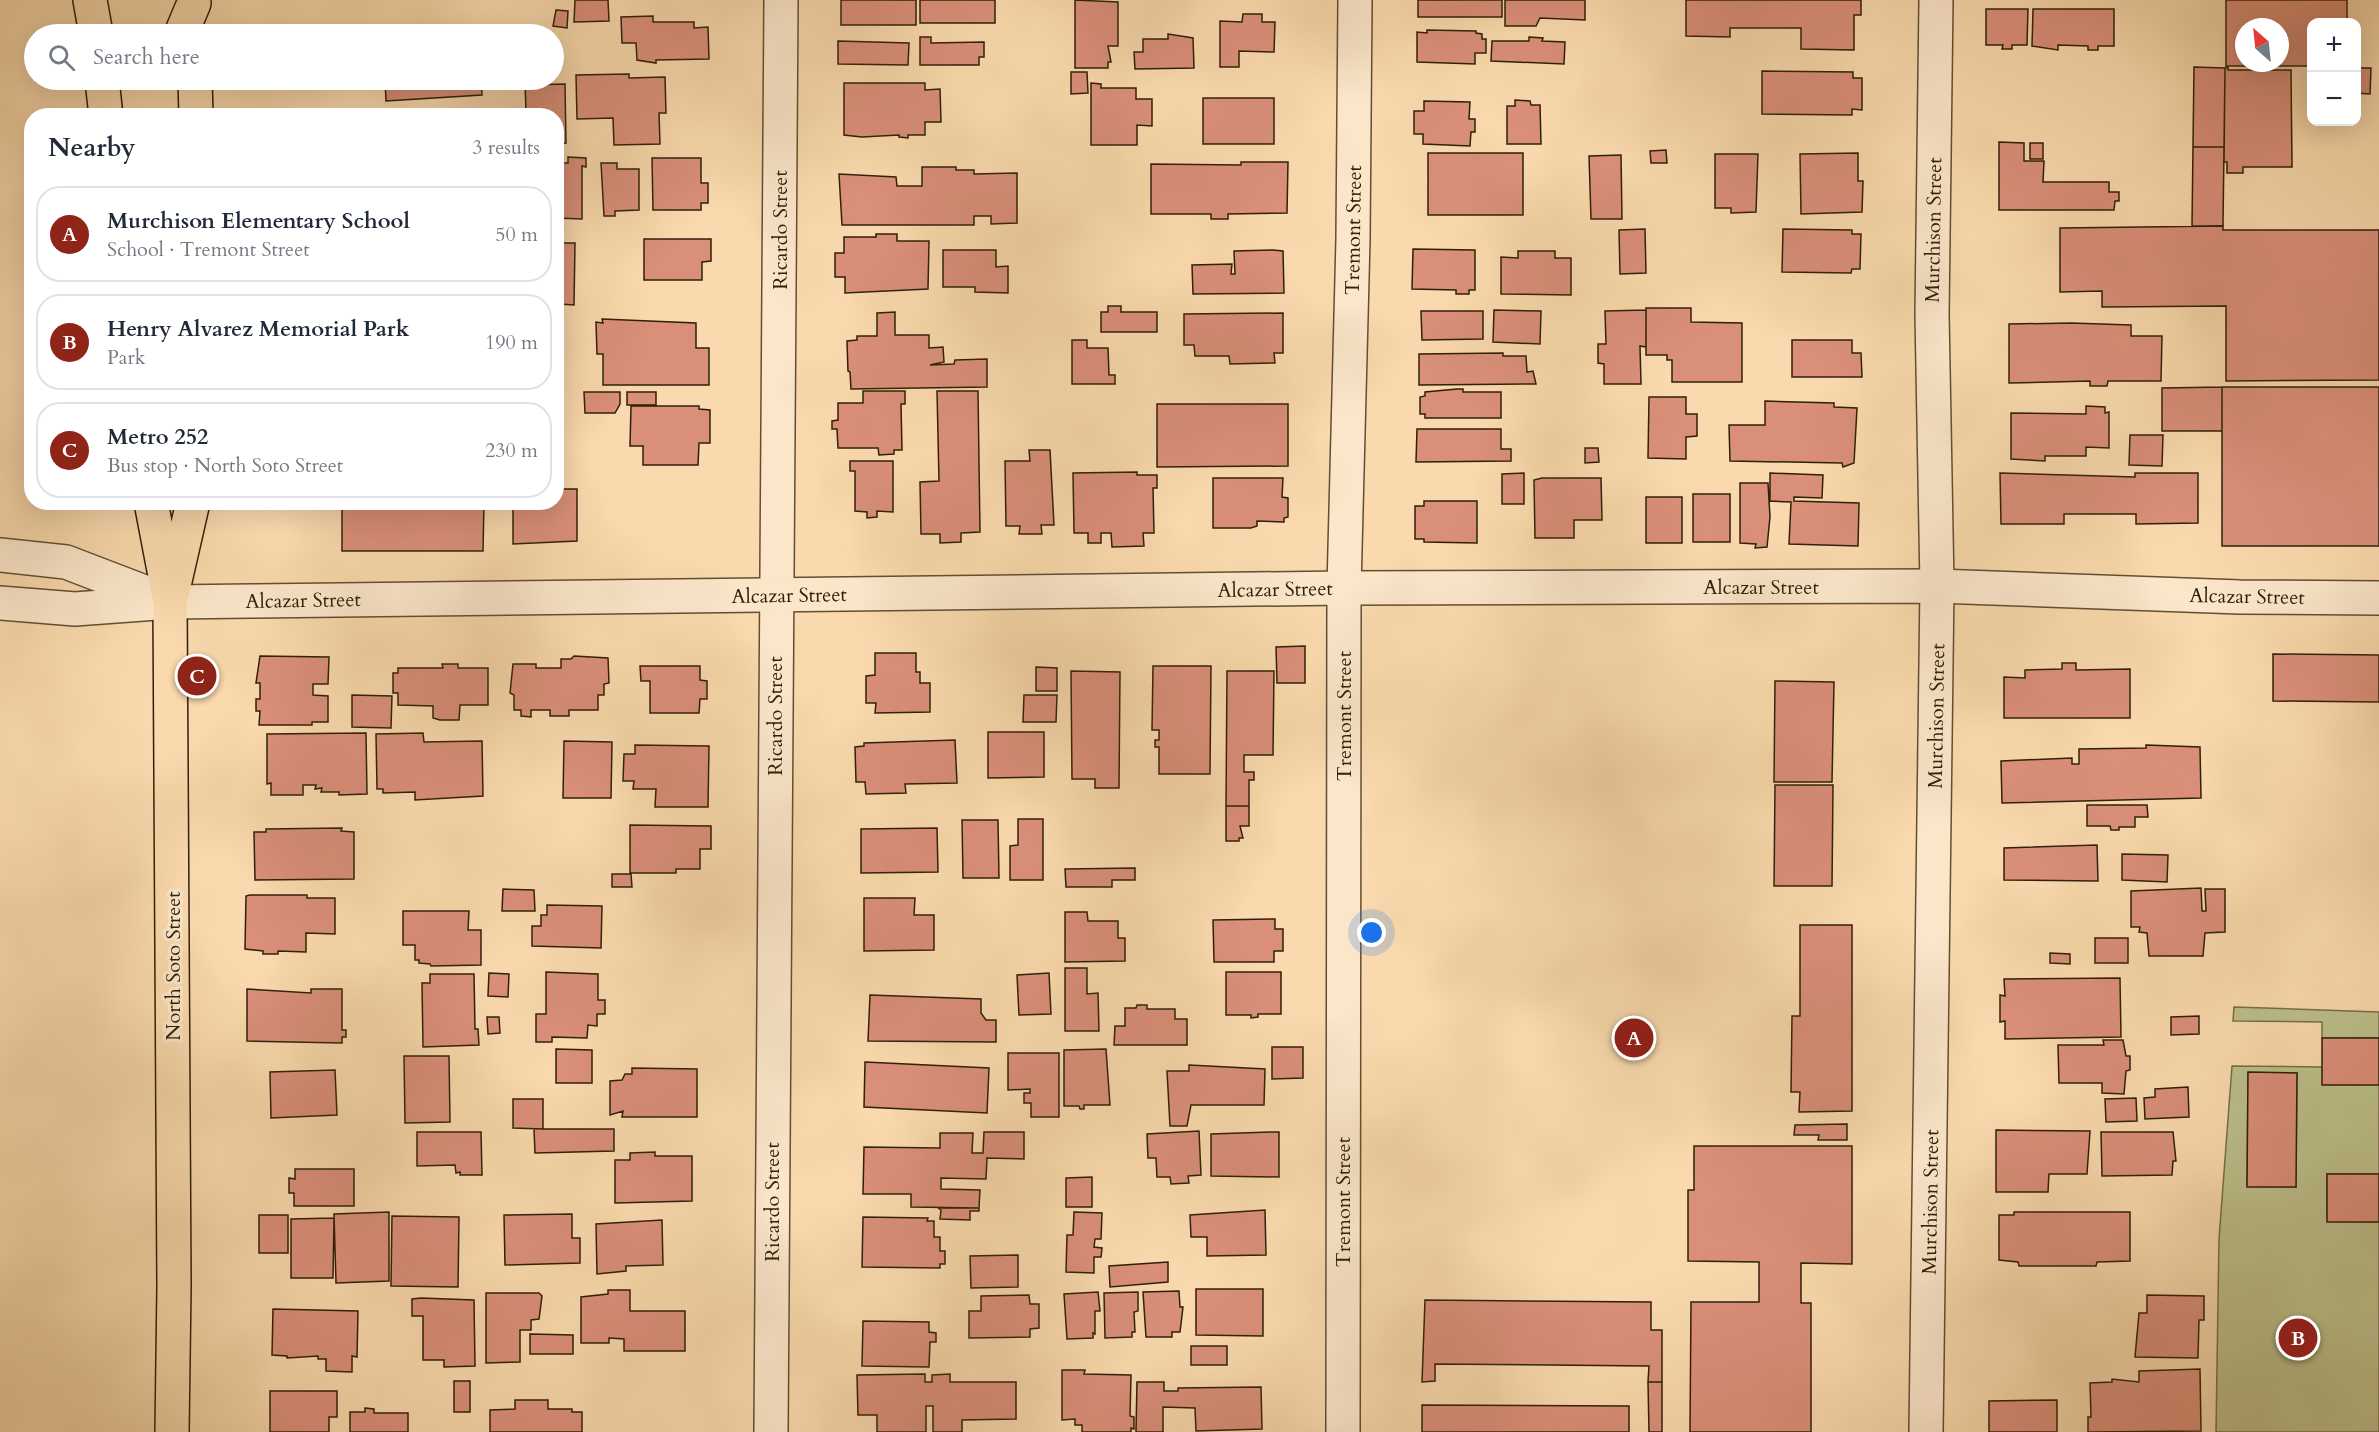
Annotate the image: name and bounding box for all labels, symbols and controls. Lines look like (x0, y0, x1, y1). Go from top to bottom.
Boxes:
north arrow (2235, 18, 2289, 72)
map controls (2307, 18, 2361, 126)
button: + (2307, 18, 2361, 72)
search box (24, 24, 564, 90)
icon: search (45, 41, 78, 74)
text: Search here (93, 42, 200, 72)
button: − (2307, 72, 2361, 126)
text: Nearby (48, 130, 136, 165)
text: 3 results (472, 134, 540, 161)
street label: Murchison Street (1919, 157, 1948, 303)
street label: Tremont Street (1339, 164, 1368, 295)
street label: Ricardo Street (767, 170, 794, 290)
text: Murchison Elementary School (107, 206, 410, 236)
text: A (62, 221, 77, 248)
text: 50 m (495, 221, 538, 248)
text: School · Tremont Street (107, 236, 310, 263)
text: Henry Alvarez Memorial Park (107, 314, 409, 344)
text: B (62, 329, 77, 356)
text: 190 m (485, 329, 538, 356)
text: Park (107, 344, 145, 371)
text: Metro 252 (107, 422, 208, 452)
text: C (62, 437, 77, 464)
text: 230 m (485, 437, 538, 464)
text: Bus stop · North Soto Street (107, 452, 343, 479)
street label: Alcazar Street (1703, 574, 1819, 601)
street label: Alcazar Street (1217, 575, 1334, 604)
street label: Alcazar Street (731, 581, 848, 610)
street label: Alcazar Street (2189, 582, 2306, 611)
street label: Alcazar Street (245, 586, 362, 615)
street label: Murchison Street (1922, 643, 1951, 789)
street label: Tremont Street (1331, 650, 1358, 781)
pin: C (178, 654, 216, 698)
street label: Ricardo Street (762, 656, 789, 776)
street label: North Soto Street (160, 891, 187, 1041)
your location (1357, 918, 1386, 947)
pin: A (1614, 1016, 1654, 1060)
street label: Murchison Street (1916, 1129, 1945, 1275)
street label: Tremont Street (1330, 1136, 1357, 1267)
street label: Ricardo Street (759, 1142, 786, 1262)
pin: B (2278, 1316, 2318, 1360)

